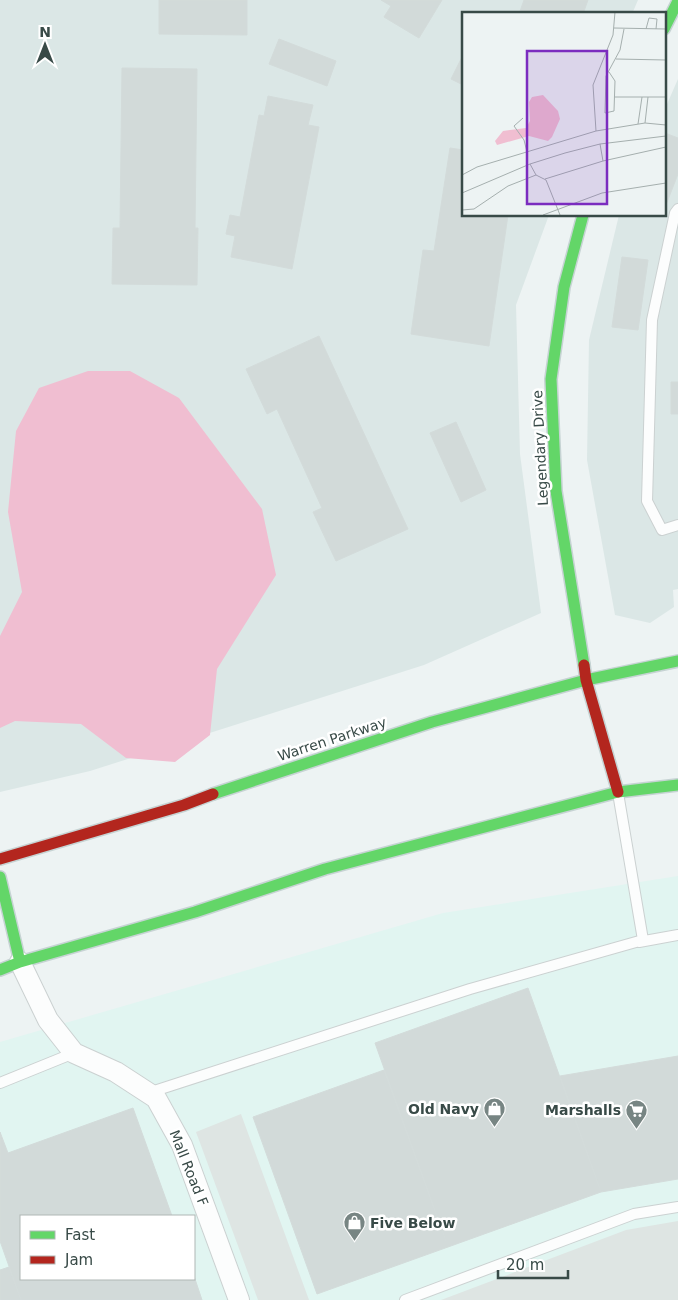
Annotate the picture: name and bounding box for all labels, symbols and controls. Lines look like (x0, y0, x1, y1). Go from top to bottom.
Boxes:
inset map (462, 12, 666, 216)
north arrow (20, 20, 70, 70)
text: N (39, 24, 51, 40)
street label: Legendary Drive (529, 390, 551, 506)
street label: Warren Parkway (276, 714, 388, 764)
shop icon: Old Navy (483, 1097, 507, 1128)
supermarket icon: Marshalls (625, 1098, 649, 1129)
place label: Old Navy (408, 1101, 479, 1117)
place label: Marshalls (545, 1102, 621, 1118)
street label: Mall Road F (166, 1128, 212, 1208)
shop icon: Five Below (342, 1211, 366, 1242)
legend (20, 1215, 195, 1280)
place label: Five Below (370, 1215, 455, 1231)
text: Fast (65, 1226, 95, 1244)
scale bar (498, 1248, 568, 1280)
text: Jam (64, 1251, 93, 1269)
text: 20 m (506, 1256, 544, 1274)

